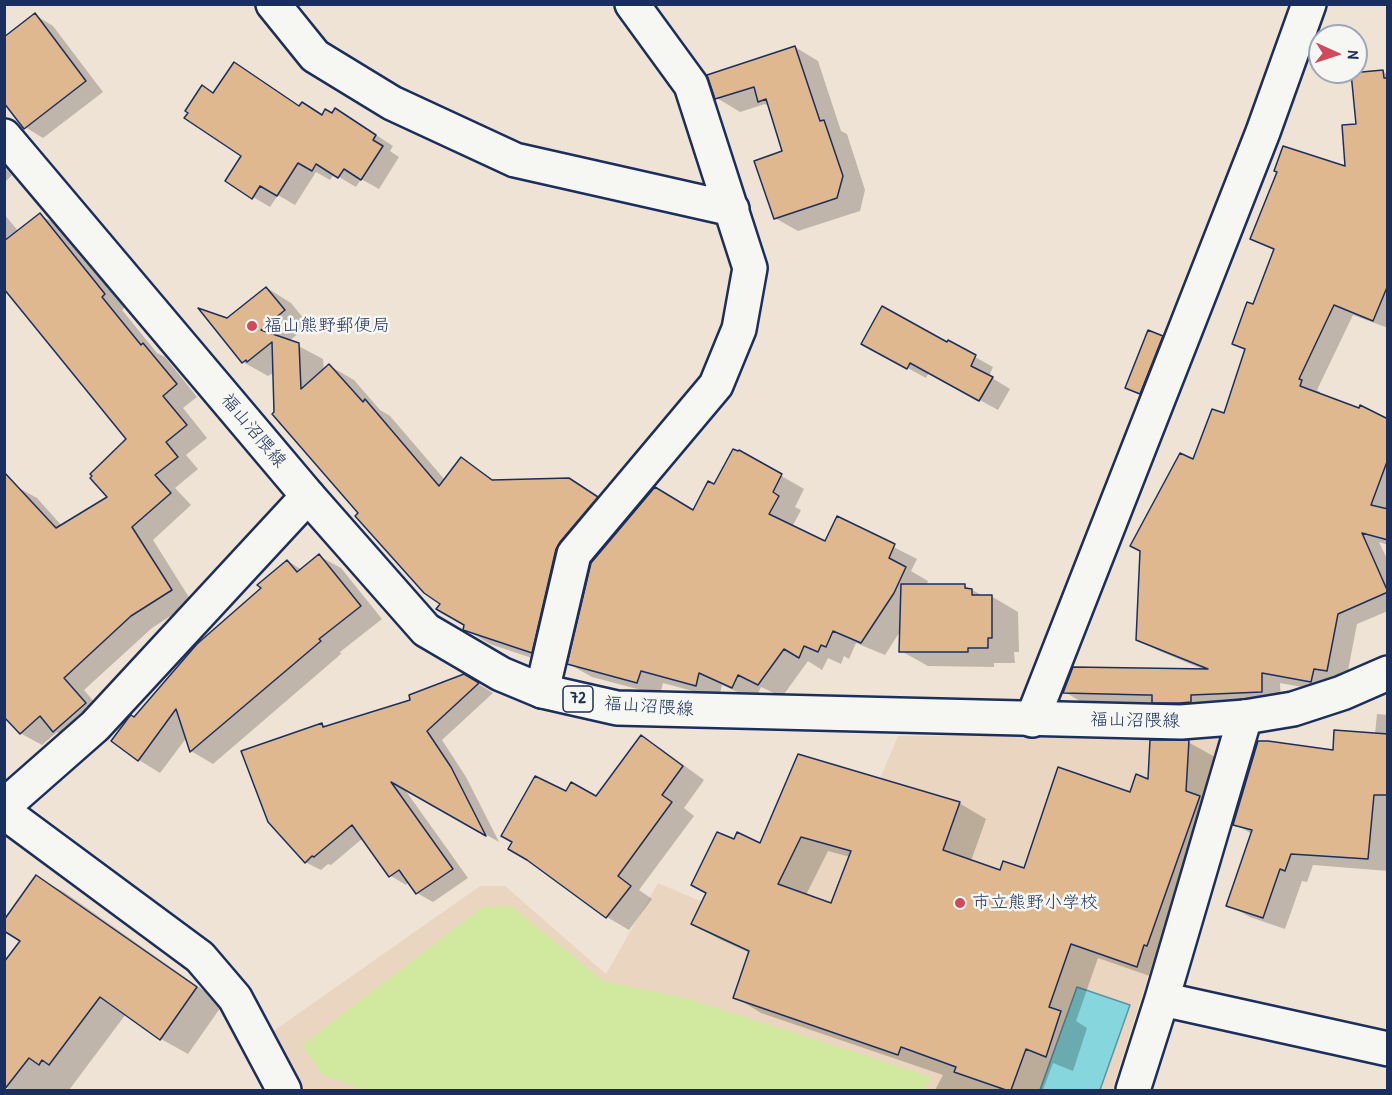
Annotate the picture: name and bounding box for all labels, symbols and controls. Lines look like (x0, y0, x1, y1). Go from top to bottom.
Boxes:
north arrow (1308, 24, 1368, 84)
text: N (1343, 50, 1365, 60)
place label: 福山熊野郵便局 (264, 315, 390, 337)
marker: 福山熊野郵便局 (245, 319, 259, 333)
street label: 福山沼隈線 (216, 390, 290, 472)
road number: 72 (563, 686, 593, 712)
street label: 福山沼隈線 (603, 693, 695, 721)
street label: 福山沼隈線 (1090, 709, 1180, 733)
place label: 市立熊野小学校 (972, 892, 1098, 914)
marker: 市立熊野小学校 (953, 896, 967, 910)

